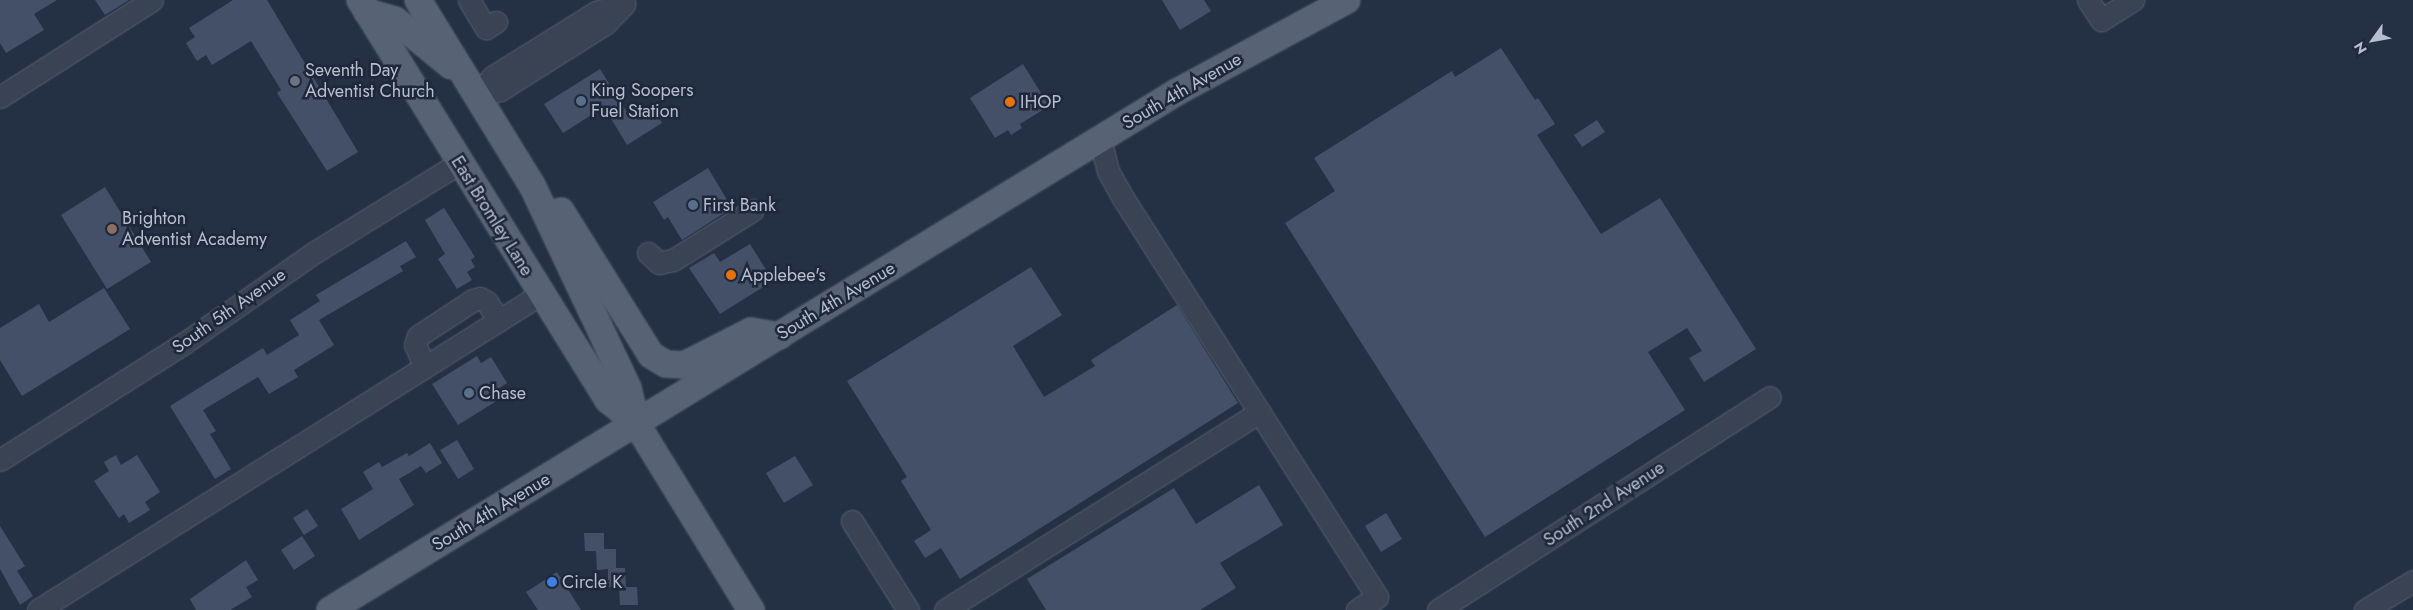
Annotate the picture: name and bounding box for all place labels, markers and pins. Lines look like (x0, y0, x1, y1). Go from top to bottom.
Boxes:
place label: Seventh Day Adventist Church (305, 60, 435, 102)
marker: Seventh Day Adventist Church (289, 75, 301, 87)
place label: King Soopers Fuel Station (591, 80, 693, 122)
place label: IHOP (1020, 91, 1061, 113)
marker: King Soopers Fuel Station (575, 95, 587, 107)
marker: IHOP (1004, 96, 1016, 108)
place label: First Bank (703, 194, 776, 216)
marker: First Bank (687, 199, 699, 211)
place label: Brighton Adventist Academy (122, 208, 267, 250)
marker: Brighton Adventist Academy (106, 223, 118, 235)
place label: Applebee's (741, 264, 826, 286)
marker: Applebee's (725, 269, 737, 281)
place label: Chase (479, 382, 526, 404)
marker: Chase (463, 387, 475, 399)
place label: Circle K (562, 571, 622, 593)
marker: Circle K (546, 576, 558, 588)

